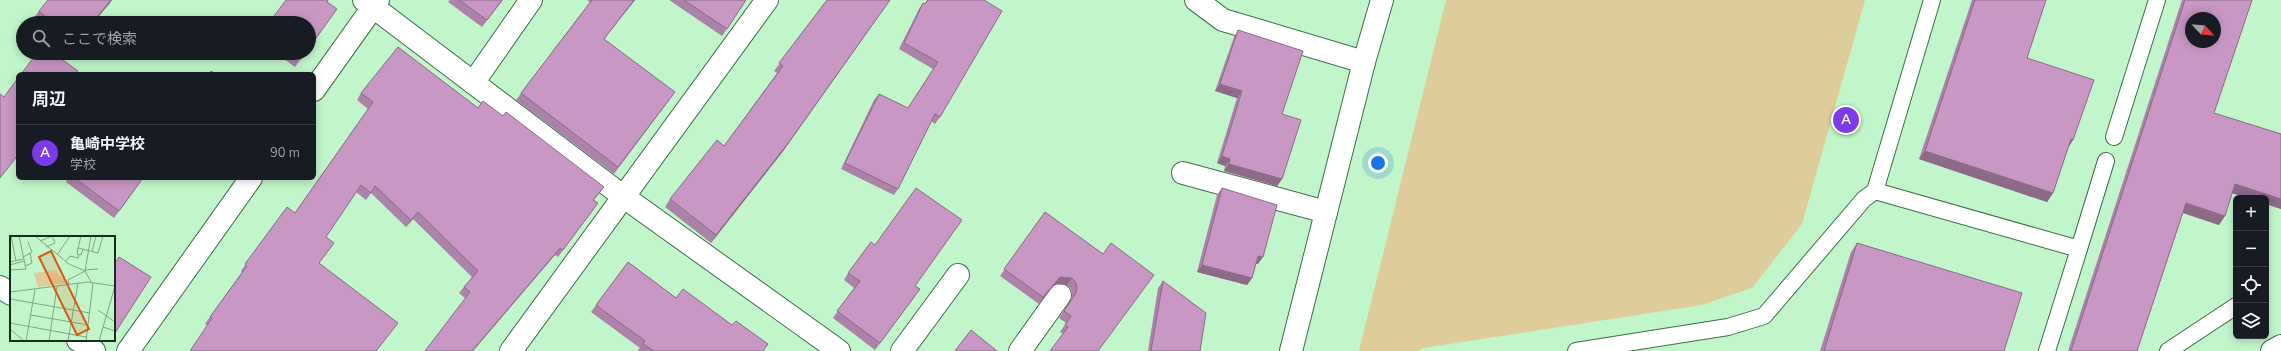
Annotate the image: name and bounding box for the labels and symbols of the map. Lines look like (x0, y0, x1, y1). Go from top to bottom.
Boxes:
north arrow (2185, 12, 2221, 48)
pin: A (1833, 105, 1859, 135)
your location (1368, 153, 1388, 173)
inset map (10, 236, 115, 341)

